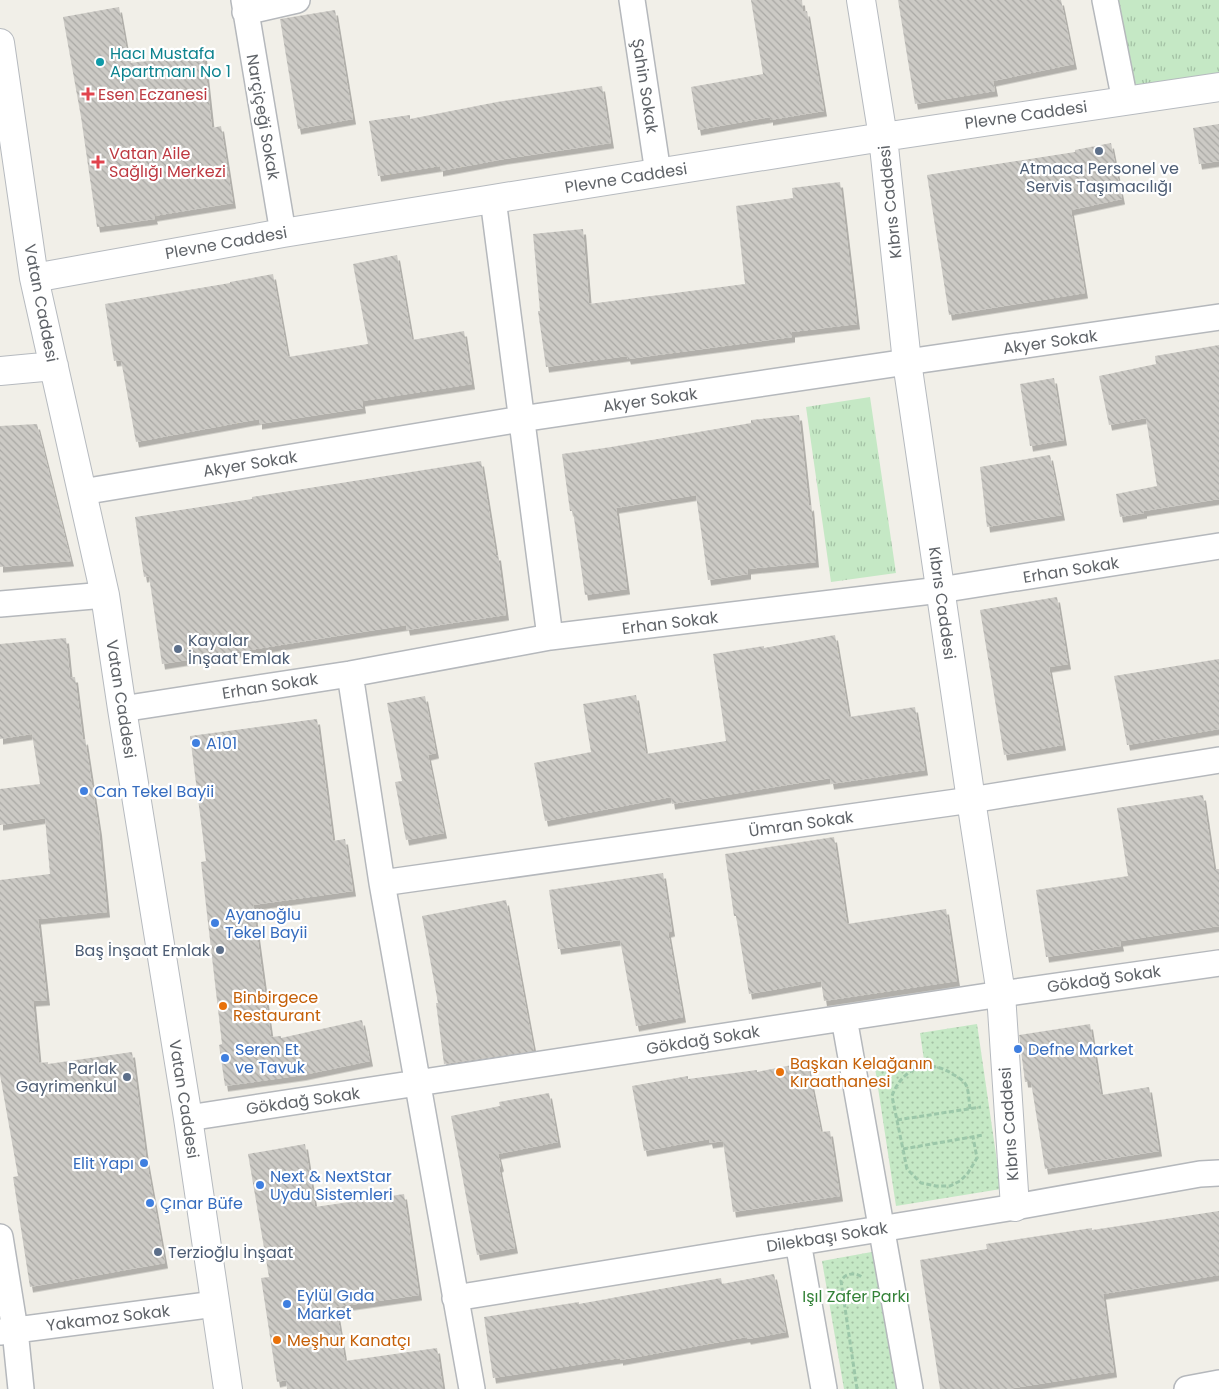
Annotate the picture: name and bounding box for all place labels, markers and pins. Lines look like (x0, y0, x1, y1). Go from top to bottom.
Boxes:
place label: Hacı Mustafa Apartmanı No 1 (110, 42, 231, 83)
marker: Hacı Mustafa Apartmanı No 1 (94, 56, 106, 68)
place label: Esen Eczanesi (98, 83, 207, 106)
marker: Esen Eczanesi (82, 88, 94, 100)
place label: Vatan Aile Sağlığı Merkezi (109, 142, 226, 183)
marker: Atmaca Personel ve Servis Taşımacılığı (1093, 145, 1105, 157)
marker: Vatan Aile Sağlığı Merkezi (91, 155, 105, 169)
place label: Atmaca Personel ve Servis Taşımacılığı (1019, 157, 1179, 198)
place label: Kayalar İnşaat Emlak (188, 629, 291, 670)
marker: Kayalar İnşaat Emlak (172, 643, 184, 655)
place label: A101 (206, 732, 237, 755)
marker: A101 (190, 737, 202, 749)
place label: Can Tekel Bayii (94, 780, 214, 803)
marker: Can Tekel Bayii (78, 785, 90, 797)
place label: Ayanoğlu Tekel Bayii (225, 903, 307, 944)
marker: Ayanoğlu Tekel Bayii (209, 917, 221, 929)
place label: Baş İnşaat Emlak (75, 939, 211, 962)
marker: Baş İnşaat Emlak (214, 944, 226, 956)
place label: Binbirgece Restaurant (233, 986, 321, 1027)
marker: Binbirgece Restaurant (217, 1000, 229, 1012)
place label: Seren Et ve Tavuk (235, 1038, 306, 1079)
place label: Defne Market (1028, 1038, 1134, 1061)
marker: Defne Market (1012, 1043, 1024, 1055)
marker: Seren Et ve Tavuk (219, 1052, 231, 1064)
place label: Başkan Kelağanın Kıraathanesi (790, 1052, 933, 1093)
place label: Parlak Gayrimenkul (16, 1057, 118, 1098)
marker: Başkan Kelağanın Kıraathanesi (774, 1066, 786, 1078)
marker: Parlak Gayrimenkul (121, 1071, 133, 1083)
place label: Elit Yapı (73, 1152, 134, 1175)
marker: Elit Yapı (138, 1157, 150, 1169)
place label: Next & NextStar Uydu Sistemleri (270, 1165, 393, 1206)
marker: Next & NextStar Uydu Sistemleri (254, 1179, 266, 1191)
place label: Çınar Büfe (160, 1192, 243, 1215)
marker: Çınar Büfe (144, 1197, 156, 1209)
place label: Terzioğlu İnşaat (168, 1241, 293, 1264)
marker: Terzioğlu İnşaat (152, 1246, 164, 1258)
place label: Eylül Gıda Market (297, 1284, 375, 1325)
marker: Eylül Gıda Market (281, 1298, 293, 1310)
place label: Meşhur Kanatçı (287, 1329, 411, 1352)
marker: Meşhur Kanatçı (271, 1334, 283, 1346)

